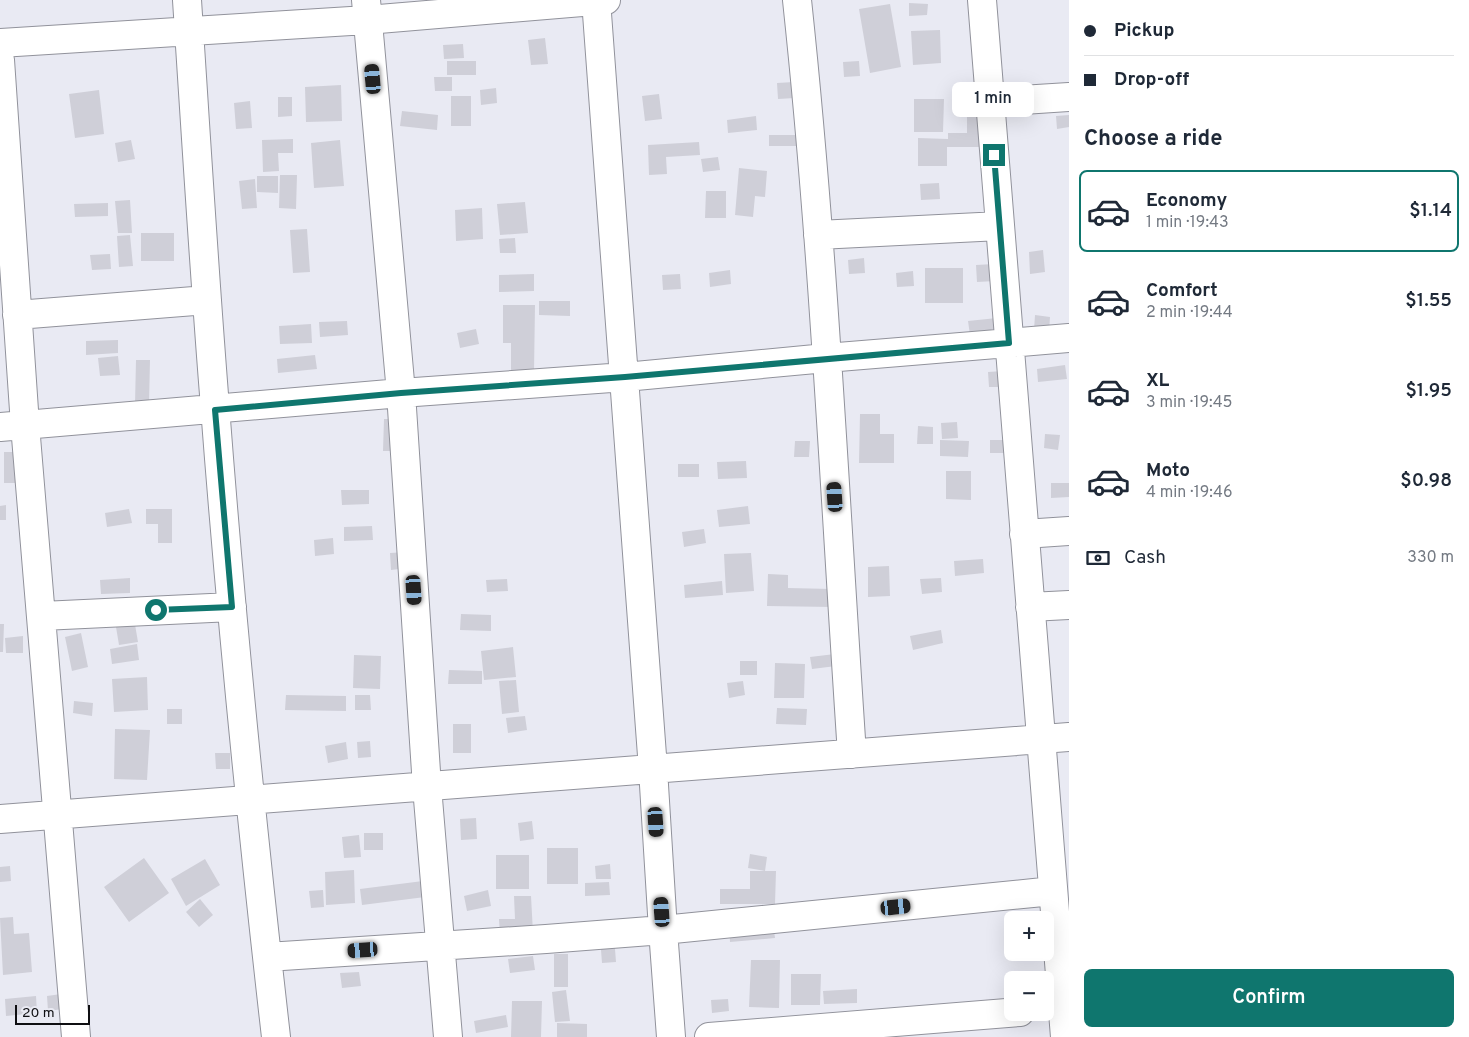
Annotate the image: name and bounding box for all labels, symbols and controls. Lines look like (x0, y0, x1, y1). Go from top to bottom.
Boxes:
text: Pickup (1114, 19, 1174, 43)
car (364, 63, 381, 95)
text: Drop-off (1114, 68, 1189, 92)
callout: 1 min (953, 82, 1035, 118)
text: 1 min (974, 89, 1012, 109)
text: Choose a ride (1084, 126, 1222, 153)
route end (983, 144, 1005, 166)
icon: car (1086, 189, 1131, 234)
text: Economy (1146, 189, 1227, 213)
text: $1.14 (1409, 199, 1452, 223)
text: 1 min · 19:43 (1146, 213, 1229, 233)
icon: car (1086, 279, 1131, 324)
text: Comfort (1146, 279, 1218, 303)
text: $1.55 (1405, 289, 1452, 313)
text: 2 min · 19:44 (1146, 303, 1233, 323)
icon: car (1086, 369, 1131, 414)
text: XL (1146, 369, 1169, 393)
text: $1.95 (1405, 379, 1452, 403)
text: 3 min · 19:45 (1146, 393, 1233, 413)
icon: car (1086, 459, 1131, 504)
text: Moto (1146, 459, 1190, 483)
text: $0.98 (1400, 469, 1452, 493)
car (826, 482, 843, 512)
text: 4 min · 19:46 (1146, 483, 1232, 503)
icon: cash (1084, 544, 1112, 572)
text: Cash (1124, 546, 1166, 570)
text: 330 m (1407, 548, 1454, 568)
car (405, 575, 422, 605)
route start (145, 599, 167, 621)
car (647, 807, 664, 837)
car (653, 897, 670, 927)
car (880, 898, 911, 916)
map controls (1004, 911, 1054, 1021)
button: + (1004, 911, 1054, 961)
car (347, 941, 378, 959)
button: Confirm (1084, 969, 1454, 1027)
button: − (1004, 971, 1054, 1021)
scale bar (15, 1002, 90, 1025)
text: 20 m (22, 1005, 55, 1022)

